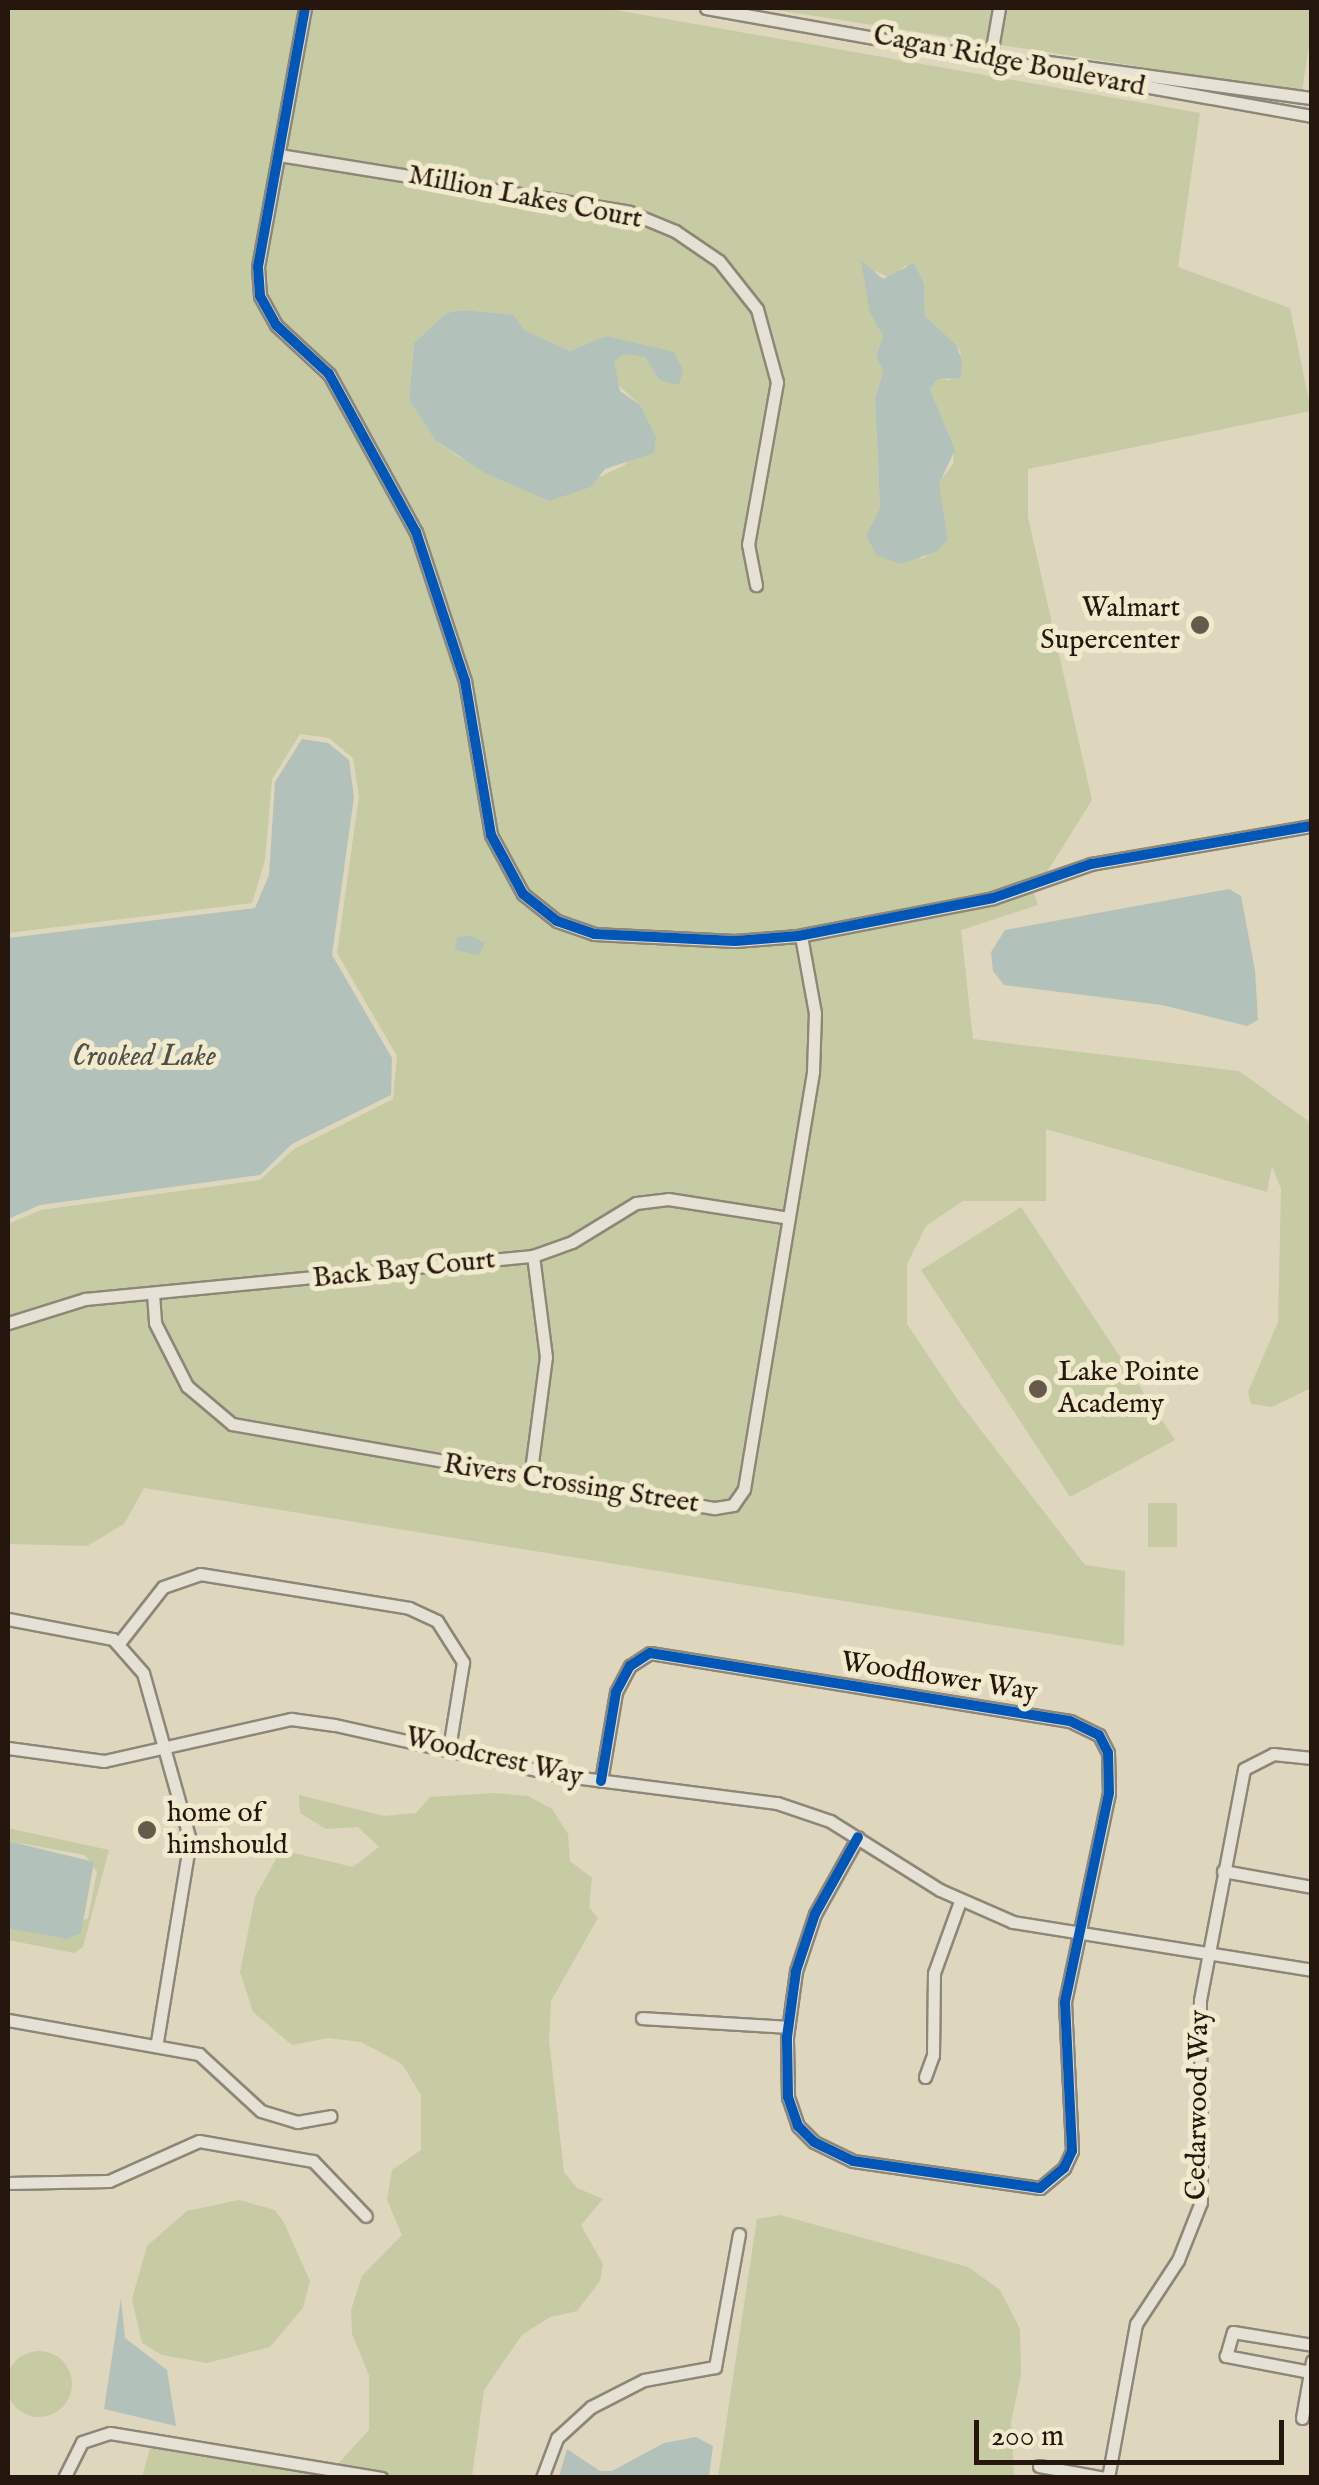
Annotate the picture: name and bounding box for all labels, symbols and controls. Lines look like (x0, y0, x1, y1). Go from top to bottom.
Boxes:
street label: Cagan Ridge Boulevard (870, 19, 1148, 105)
street label: Million Lakes Court (405, 159, 645, 237)
place label: Walmart Supercenter (1040, 592, 1180, 658)
marker: Walmart Supercenter (1189, 614, 1211, 636)
water label: Crooked Lake (72, 1039, 216, 1075)
street label: Back Bay Court (311, 1244, 497, 1296)
place label: Lake Pointe Academy (1058, 1356, 1199, 1422)
marker: Lake Pointe Academy (1027, 1378, 1049, 1400)
street label: Rivers Crossing Street (441, 1448, 701, 1522)
street label: Woodflower Way (838, 1646, 1040, 1710)
street label: Woodcrest Way (402, 1721, 586, 1795)
place label: home of himshould (167, 1797, 288, 1863)
marker: home of himshould (136, 1819, 158, 1841)
street label: Cedarwood Way (1181, 2010, 1217, 2200)
scale bar (979, 2400, 1289, 2462)
text: 200 m (991, 2418, 1064, 2456)

